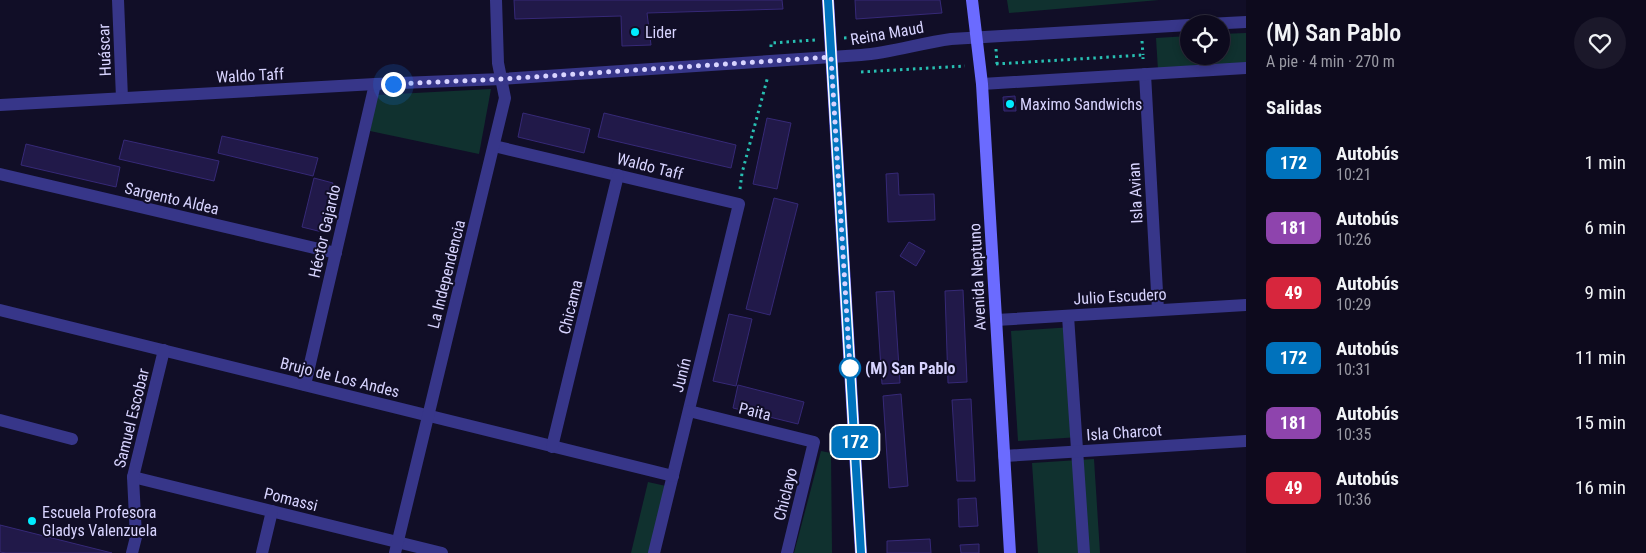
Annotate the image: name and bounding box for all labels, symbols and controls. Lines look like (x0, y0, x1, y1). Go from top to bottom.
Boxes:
map controls (1180, 15, 1230, 65)
button: locate (1180, 15, 1230, 65)
button: heart (1574, 17, 1626, 69)
street label: Reina Maud (849, 18, 925, 49)
text: (M) San Pablo (1266, 19, 1401, 47)
street label: Huáscar (94, 23, 115, 77)
place label: Lider (645, 23, 677, 42)
marker: Lider (629, 26, 641, 38)
text: A pie · 4 min · 270 m (1266, 52, 1395, 71)
street label: Waldo Taff (216, 64, 284, 87)
your location (381, 72, 406, 97)
place label: Maximo Sandwichs (1020, 95, 1142, 114)
text: Salidas (1266, 96, 1322, 119)
marker: Maximo Sandwichs (1004, 98, 1016, 110)
text: Autobús (1336, 142, 1399, 165)
street label: Waldo Taff (615, 149, 685, 184)
text: 1 min (1584, 151, 1626, 174)
text: 172 (1280, 152, 1307, 173)
street label: Isla Avian (1124, 162, 1147, 224)
text: 10:21 (1336, 165, 1371, 184)
street label: Sargento Aldea (123, 178, 221, 219)
street label: Héctor Gajardo (305, 183, 344, 280)
text: Autobús (1336, 207, 1399, 230)
text: 6 min (1584, 216, 1626, 239)
text: 181 (1280, 217, 1307, 238)
street label: La Independencia (424, 218, 469, 330)
street label: Avenida Neptuno (965, 223, 990, 331)
text: 10:26 (1336, 230, 1371, 249)
text: Autobús (1336, 272, 1399, 295)
street label: Chicama (555, 278, 586, 336)
text: 9 min (1584, 281, 1626, 304)
text: 49 (1284, 282, 1303, 303)
street label: Julio Escudero (1073, 285, 1167, 308)
text: 10:29 (1336, 295, 1371, 314)
text: Autobús (1336, 337, 1399, 360)
text: 11 min (1575, 346, 1626, 369)
text: 172 (1280, 347, 1307, 368)
street label: Brujo de Los Andes (278, 354, 401, 401)
street label: Junín (668, 356, 695, 394)
marker: (M) San Pablo (839, 357, 861, 379)
place label: (M) San Pablo (865, 359, 955, 378)
text: 10:31 (1336, 360, 1371, 379)
street label: Samuel Escobar (110, 366, 153, 470)
street label: Paita (737, 398, 773, 425)
text: Autobús (1336, 402, 1399, 425)
text: 15 min (1575, 411, 1626, 434)
text: 181 (1280, 412, 1307, 433)
street label: Isla Charcot (1086, 420, 1163, 445)
text: 10:35 (1336, 425, 1371, 444)
line badge: 172 (826, 426, 884, 458)
text: 172 (841, 431, 869, 452)
street label: Chiclayo (770, 466, 801, 522)
text: Autobús (1336, 467, 1399, 490)
text: 16 min (1575, 476, 1626, 499)
text: 49 (1284, 477, 1303, 498)
street label: Pomassi (262, 484, 320, 515)
text: 10:36 (1336, 490, 1371, 509)
place label: Escuela Profesora Gladys Valenzuela (42, 503, 157, 540)
marker: Escuela Profesora Gladys Valenzuela (26, 515, 38, 527)

